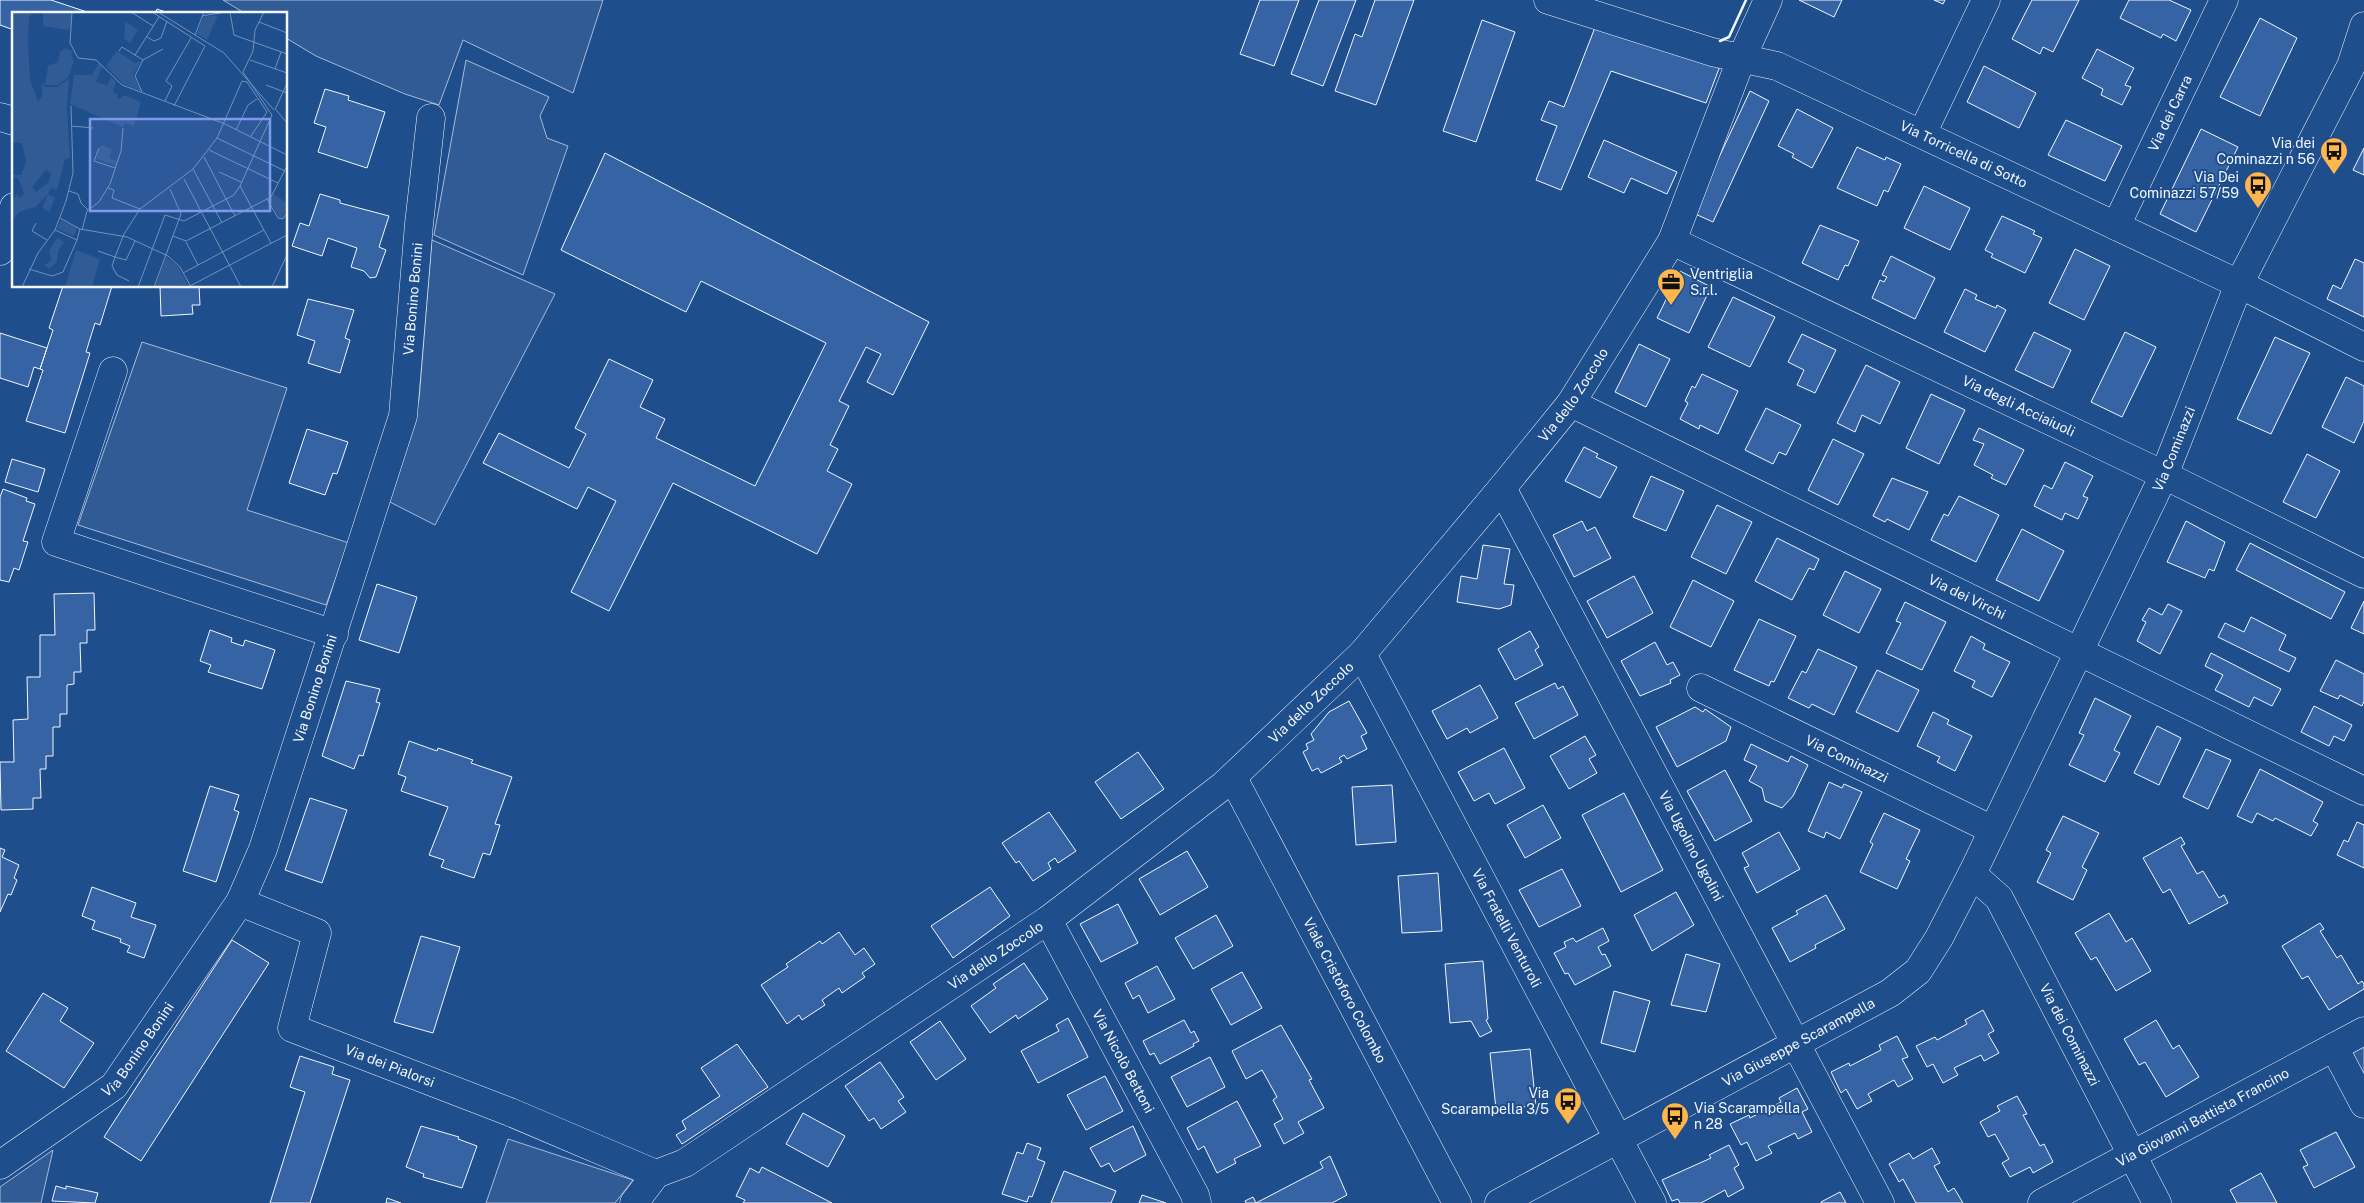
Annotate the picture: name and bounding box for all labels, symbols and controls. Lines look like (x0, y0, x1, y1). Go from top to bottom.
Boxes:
inset map (12, 12, 288, 288)
street label: Via dei Carra (2145, 72, 2195, 154)
street label: Via Torricella di Sotto (1898, 117, 2030, 191)
place label: Via dei Cominazzi n 56 (2216, 135, 2315, 167)
bus stop icon: Via dei Cominazzi n 56 (2319, 136, 2349, 175)
place label: Via Dei Cominazzi 57/59 (2130, 169, 2239, 201)
bus stop icon: Via Dei Cominazzi 57/59 (2243, 170, 2273, 209)
street label: Via Bonino Bonini (400, 242, 425, 356)
place label: Ventriglia S.r.l. (1690, 266, 1753, 298)
office icon: Ventriglia S.r.l. (1656, 267, 1686, 306)
street label: Via dello Zoccolo (1535, 345, 1611, 445)
street label: Via degli Acciaiuoli (1960, 372, 2078, 440)
street label: Via Cominazzi (2149, 404, 2198, 494)
street label: Via dei Virchi (1926, 571, 2008, 622)
street label: Via Bonino Bonini (290, 632, 340, 745)
street label: Via dello Zoccolo (1265, 658, 1357, 746)
street label: Via Cominazzi (1803, 732, 1891, 786)
street label: Via Ugolino Ugolini (1656, 788, 1727, 904)
street label: Via Fratelli Venturoli (1469, 866, 1545, 990)
street label: Viale Cristoforo Colombo (1300, 915, 1390, 1066)
street label: Via dello Zoccolo (945, 918, 1046, 993)
street label: Via dei Cominazzi (2037, 981, 2103, 1089)
street label: Via Giuseppe Scarampella (1719, 995, 1878, 1090)
street label: Via Bonino Bonini (99, 999, 177, 1100)
street label: Via Nicolò Bettoni (1089, 1007, 1158, 1116)
street label: Via dei Pialorsi (343, 1041, 437, 1090)
street label: Via Giovanni Battista Francino (2113, 1065, 2292, 1170)
place label: Via Scarampella 3/5 (1441, 1085, 1549, 1117)
bus stop icon: Via Scarampella 3/5 (1553, 1086, 1583, 1125)
place label: Via Scarampella n 28 (1694, 1100, 1800, 1132)
bus stop icon: Via Scarampella n 28 (1660, 1101, 1690, 1140)

